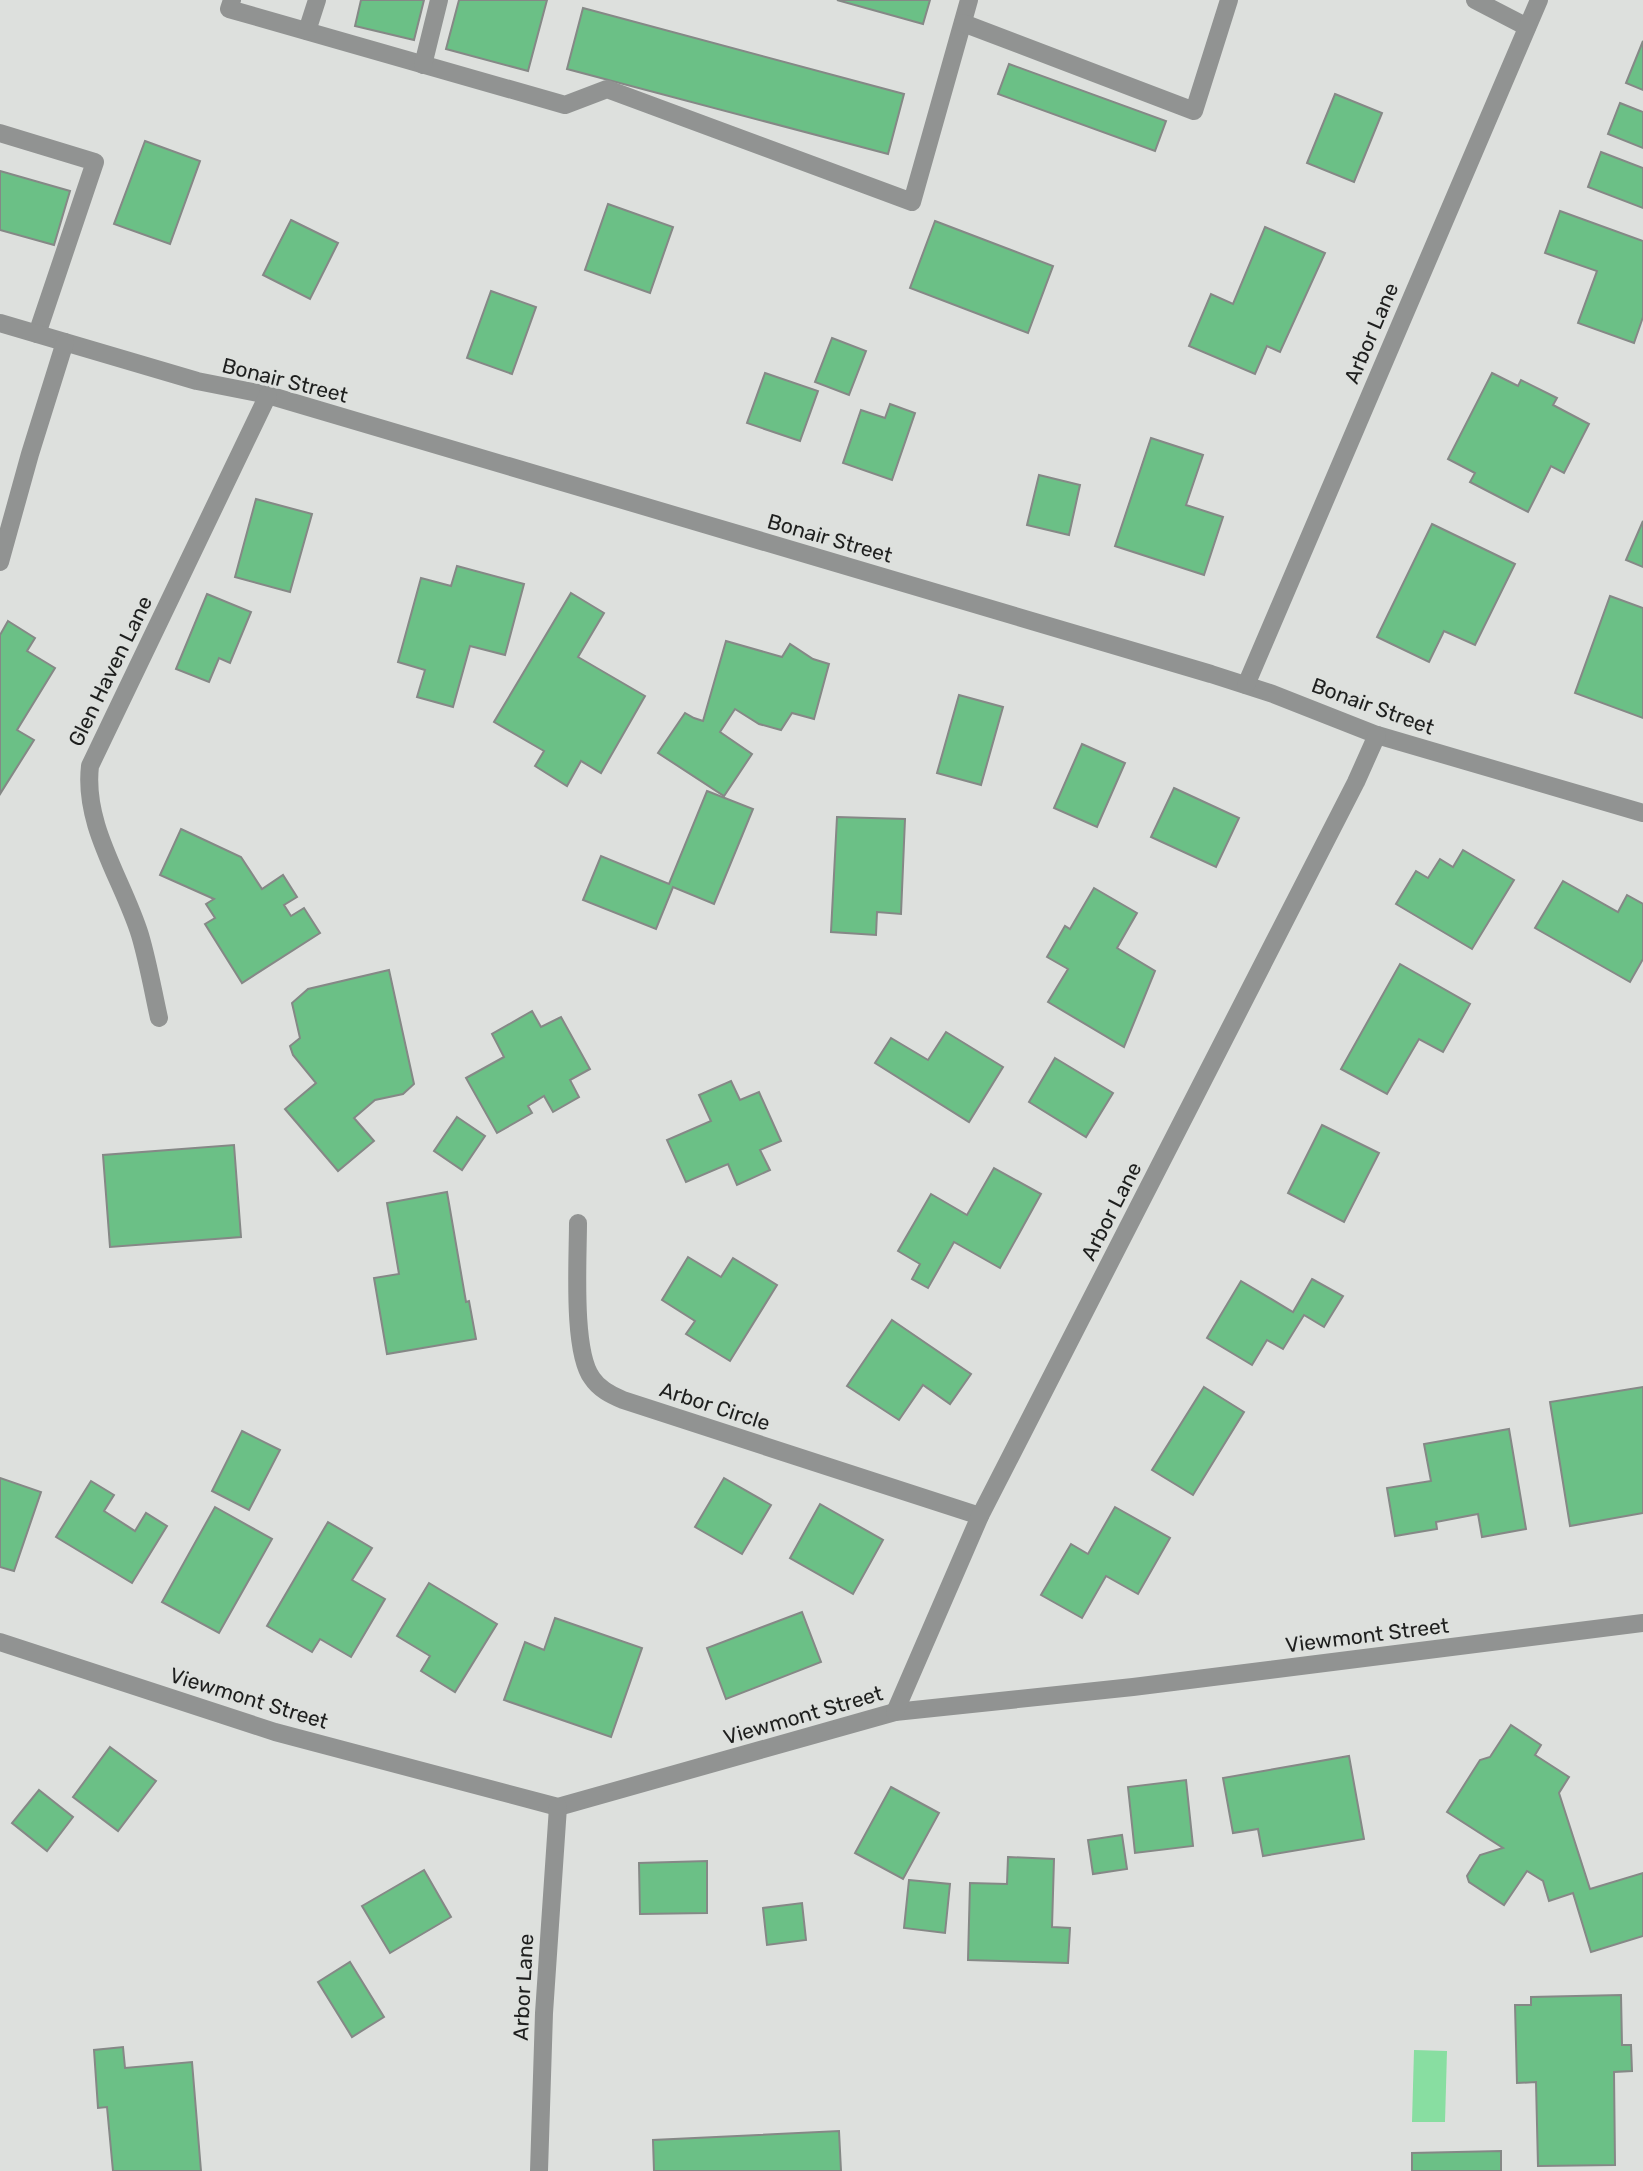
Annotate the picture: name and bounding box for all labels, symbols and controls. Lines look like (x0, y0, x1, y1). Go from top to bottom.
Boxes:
street label: Arbor Lane (1339, 279, 1403, 387)
street label: Bonair Street (219, 352, 351, 408)
street label: Bonair Street (765, 508, 895, 568)
street label: Glen Haven Lane (63, 592, 157, 750)
street label: Bonair Street (1308, 672, 1438, 740)
street label: Arbor Lane (1076, 1158, 1146, 1264)
street label: Arbor Circle (657, 1376, 773, 1436)
street label: Viewmont Street (1284, 1613, 1450, 1657)
street label: Viewmont Street (167, 1662, 331, 1734)
street label: Viewmont Street (721, 1680, 885, 1750)
street label: Arbor Lane (508, 1933, 538, 2041)

